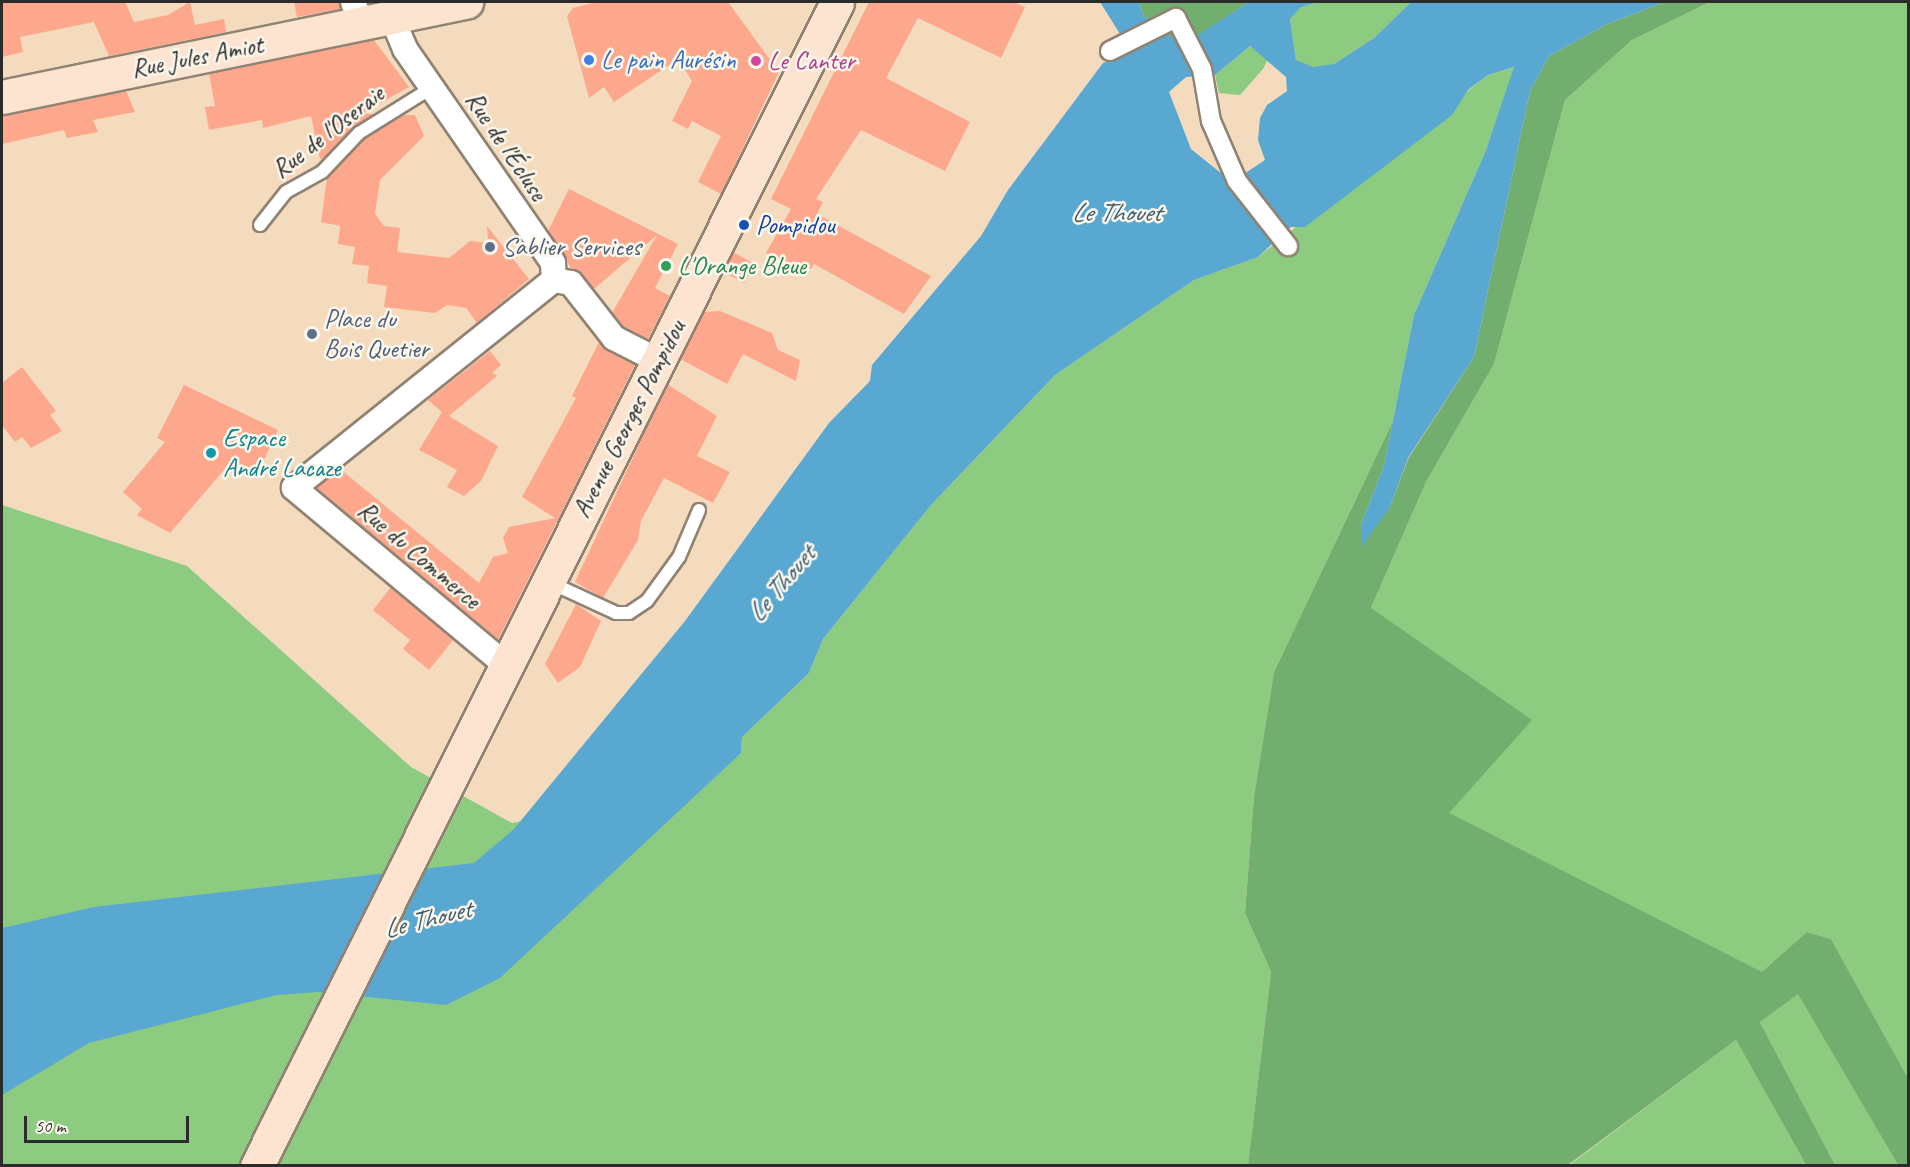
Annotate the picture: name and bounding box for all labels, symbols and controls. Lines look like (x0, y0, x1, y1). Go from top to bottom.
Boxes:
street label: Rue Jules Amiot (129, 29, 265, 85)
place label: Le pain Aurésin (601, 44, 737, 76)
place label: Le Canter (768, 45, 856, 77)
marker: Le pain Aurésin (582, 53, 596, 67)
marker: Le Canter (749, 54, 763, 68)
street label: Rue de l'Oseraie (266, 79, 390, 185)
street label: Rue de l'Écluse (458, 86, 554, 206)
water label: Le Thouet (1071, 197, 1161, 229)
place label: Pompidou (756, 209, 835, 241)
marker: Pompidou (737, 218, 751, 232)
place label: Sablier Services (502, 231, 641, 263)
marker: Sablier Services (483, 240, 497, 254)
place label: L'Orange Bleue (678, 250, 806, 282)
marker: L'Orange Bleue (659, 259, 673, 273)
place label: Place du Bois Quetier (324, 303, 429, 364)
street label: Avenue Georges Pompidou (566, 315, 692, 523)
marker: Place du Bois Quetier (305, 327, 319, 341)
place label: Espace André Lacaze (223, 422, 341, 484)
marker: Espace André Lacaze (204, 446, 218, 460)
street label: Rue du Commerce (351, 495, 487, 615)
water label: Le Thouet (740, 539, 822, 629)
water label: Le Thouet (380, 892, 474, 946)
scale bar (27, 1104, 192, 1142)
text: 50 m (35, 1115, 66, 1137)

